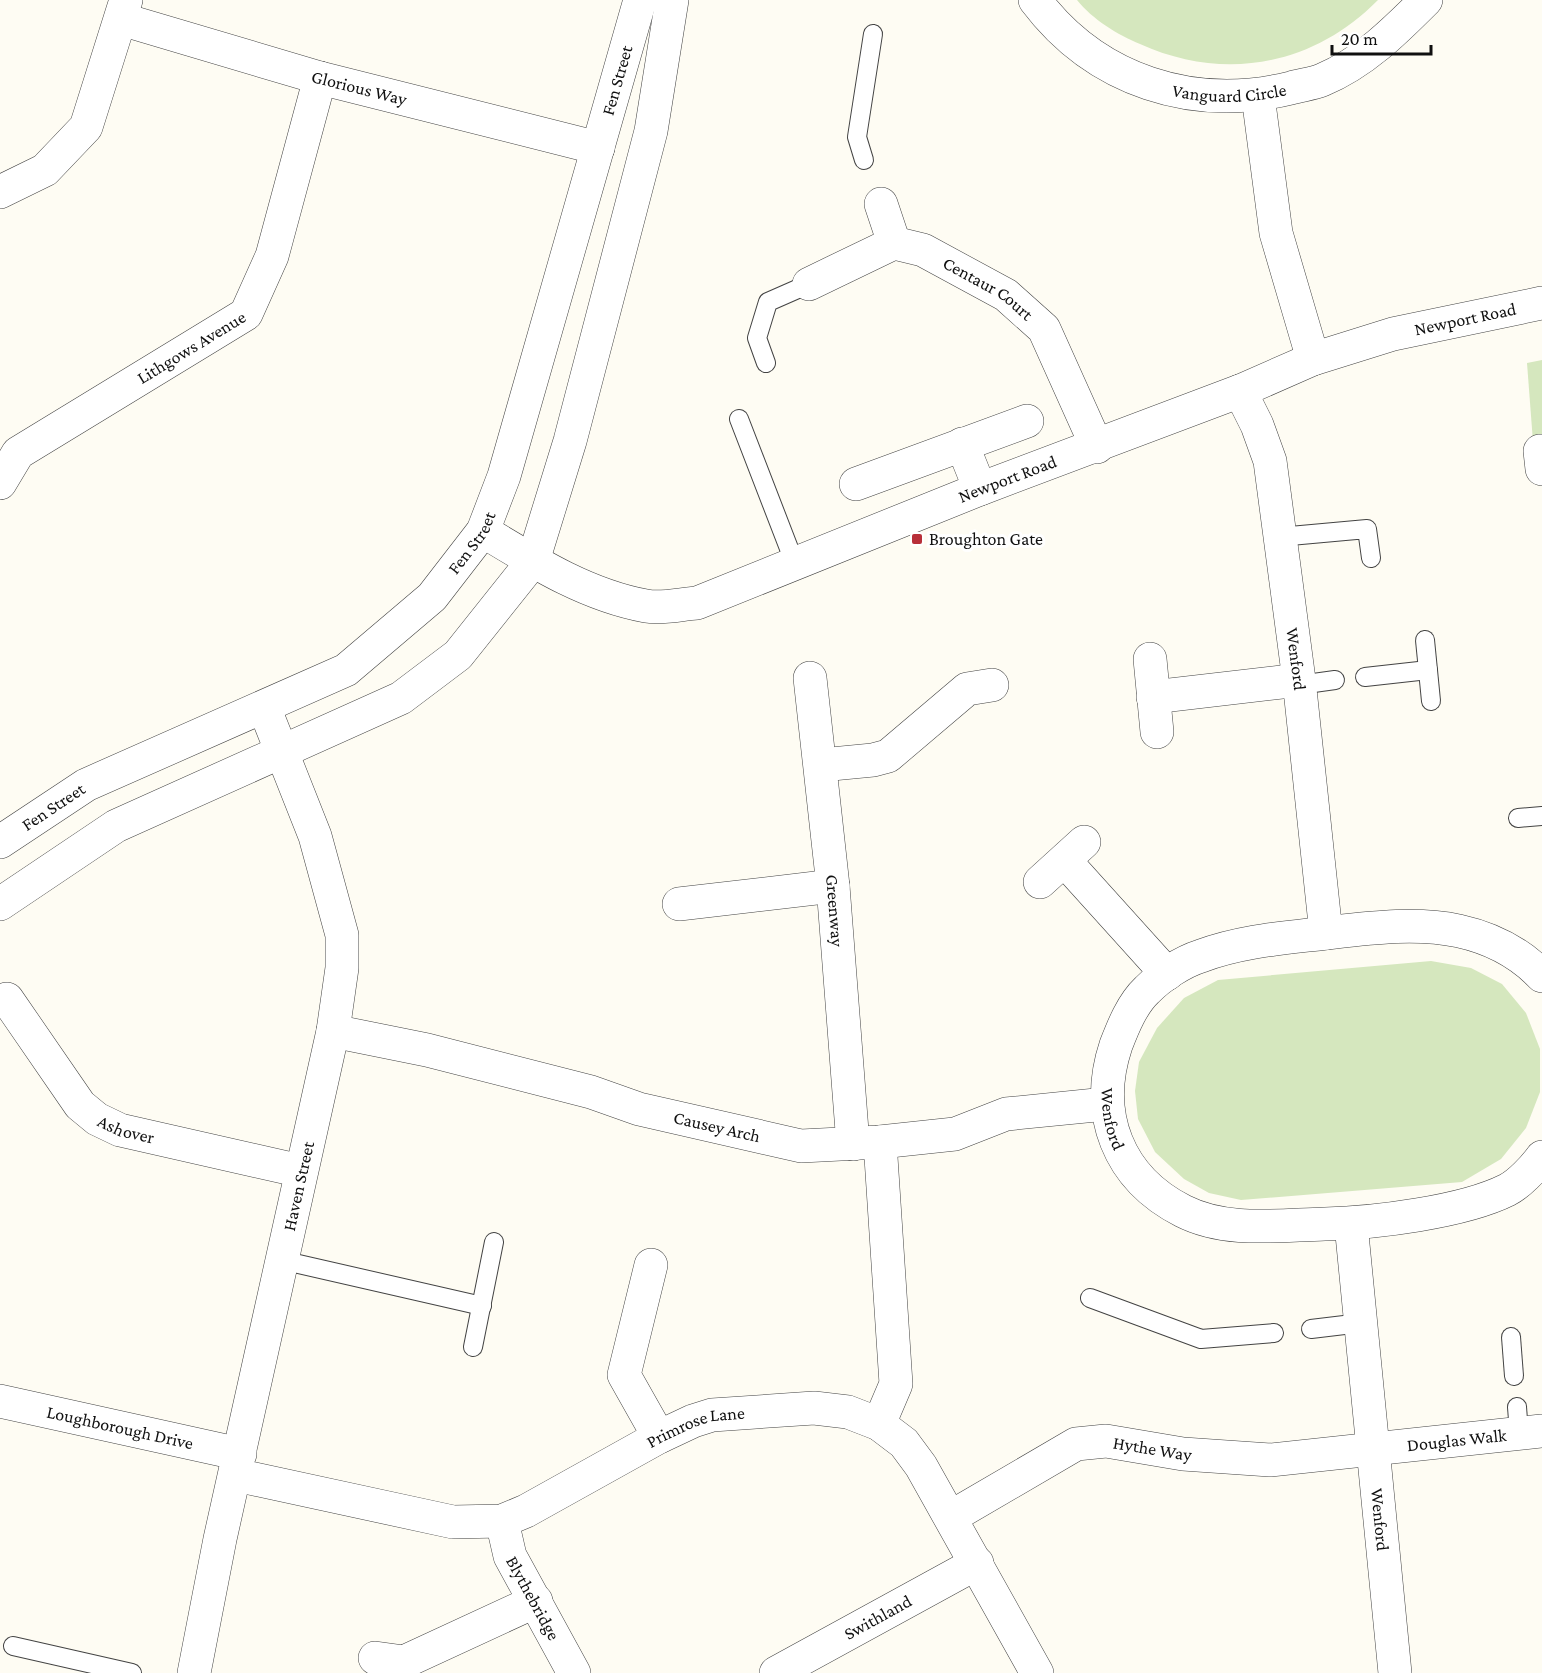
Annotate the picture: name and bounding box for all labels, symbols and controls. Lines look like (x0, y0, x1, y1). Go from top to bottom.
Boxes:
scale bar (1332, 18, 1431, 56)
text: 20 m (1341, 29, 1378, 49)
street label: Fen Street (598, 42, 637, 118)
street label: Glorious Way (309, 66, 410, 110)
street label: Vanguard Circle (1171, 79, 1288, 106)
street label: Centaur Court (940, 253, 1038, 325)
street label: Newport Road (1413, 299, 1518, 339)
street label: Lithgows Avenue (133, 307, 249, 388)
street label: Newport Road (955, 451, 1060, 507)
street label: Fen Street (444, 508, 500, 578)
place label: Broughton Gate (929, 529, 1043, 549)
marker: Broughton Gate (910, 532, 924, 546)
street label: Wenford (1282, 626, 1310, 692)
street label: Fen Street (18, 778, 90, 835)
street label: Greenway (822, 873, 848, 948)
street label: Wenford (1098, 1088, 1129, 1154)
street label: Causey Arch (672, 1107, 762, 1146)
street label: Ashover (95, 1111, 157, 1148)
street label: Haven Street (279, 1138, 318, 1233)
street label: Loughborough Drive (45, 1402, 195, 1453)
street label: Primrose Lane (643, 1403, 745, 1452)
street label: Douglas Walk (1406, 1425, 1508, 1455)
street label: Hythe Way (1112, 1432, 1193, 1465)
street label: Wenford (1367, 1487, 1393, 1552)
street label: Blythebridge (502, 1553, 564, 1644)
street label: Swithland (840, 1591, 916, 1644)

